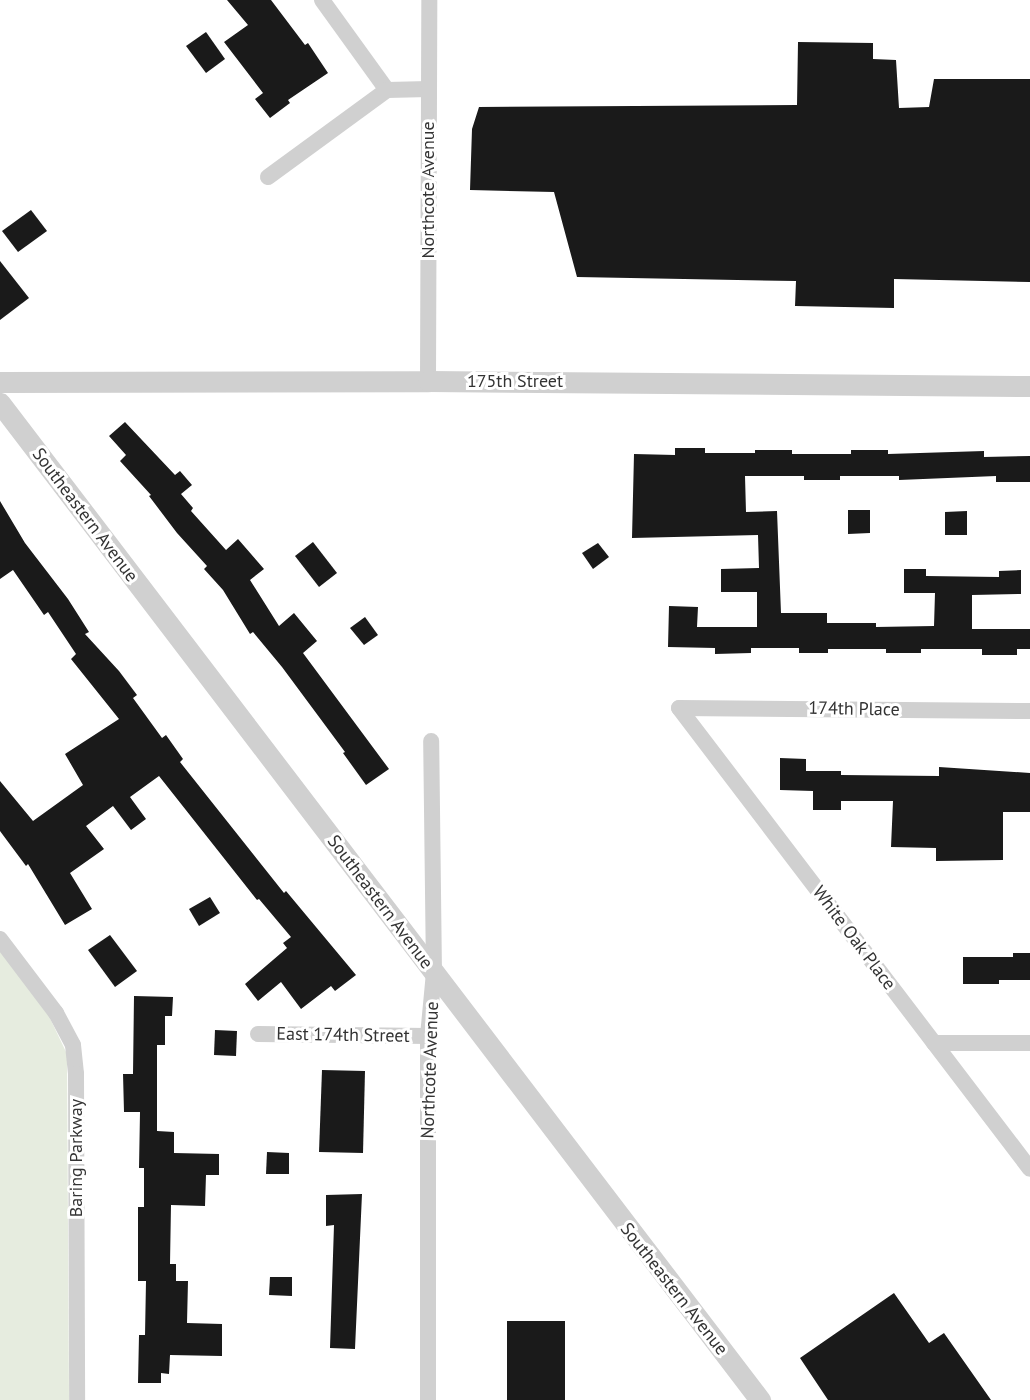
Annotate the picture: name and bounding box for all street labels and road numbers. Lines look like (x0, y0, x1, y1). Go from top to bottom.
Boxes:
street label: Northcote Avenue (417, 121, 439, 259)
street label: 175th Street (467, 370, 563, 392)
street label: Southeastern Avenue (27, 444, 143, 586)
street label: 174th Place (808, 697, 900, 721)
street label: Southeastern Avenue (322, 831, 438, 973)
street label: White Oak Place (808, 882, 900, 994)
street label: Northcote Avenue (417, 1001, 443, 1139)
street label: East 174th Street (276, 1023, 410, 1047)
street label: Baring Parkway (65, 1099, 87, 1217)
street label: Southeastern Avenue (615, 1218, 733, 1360)

